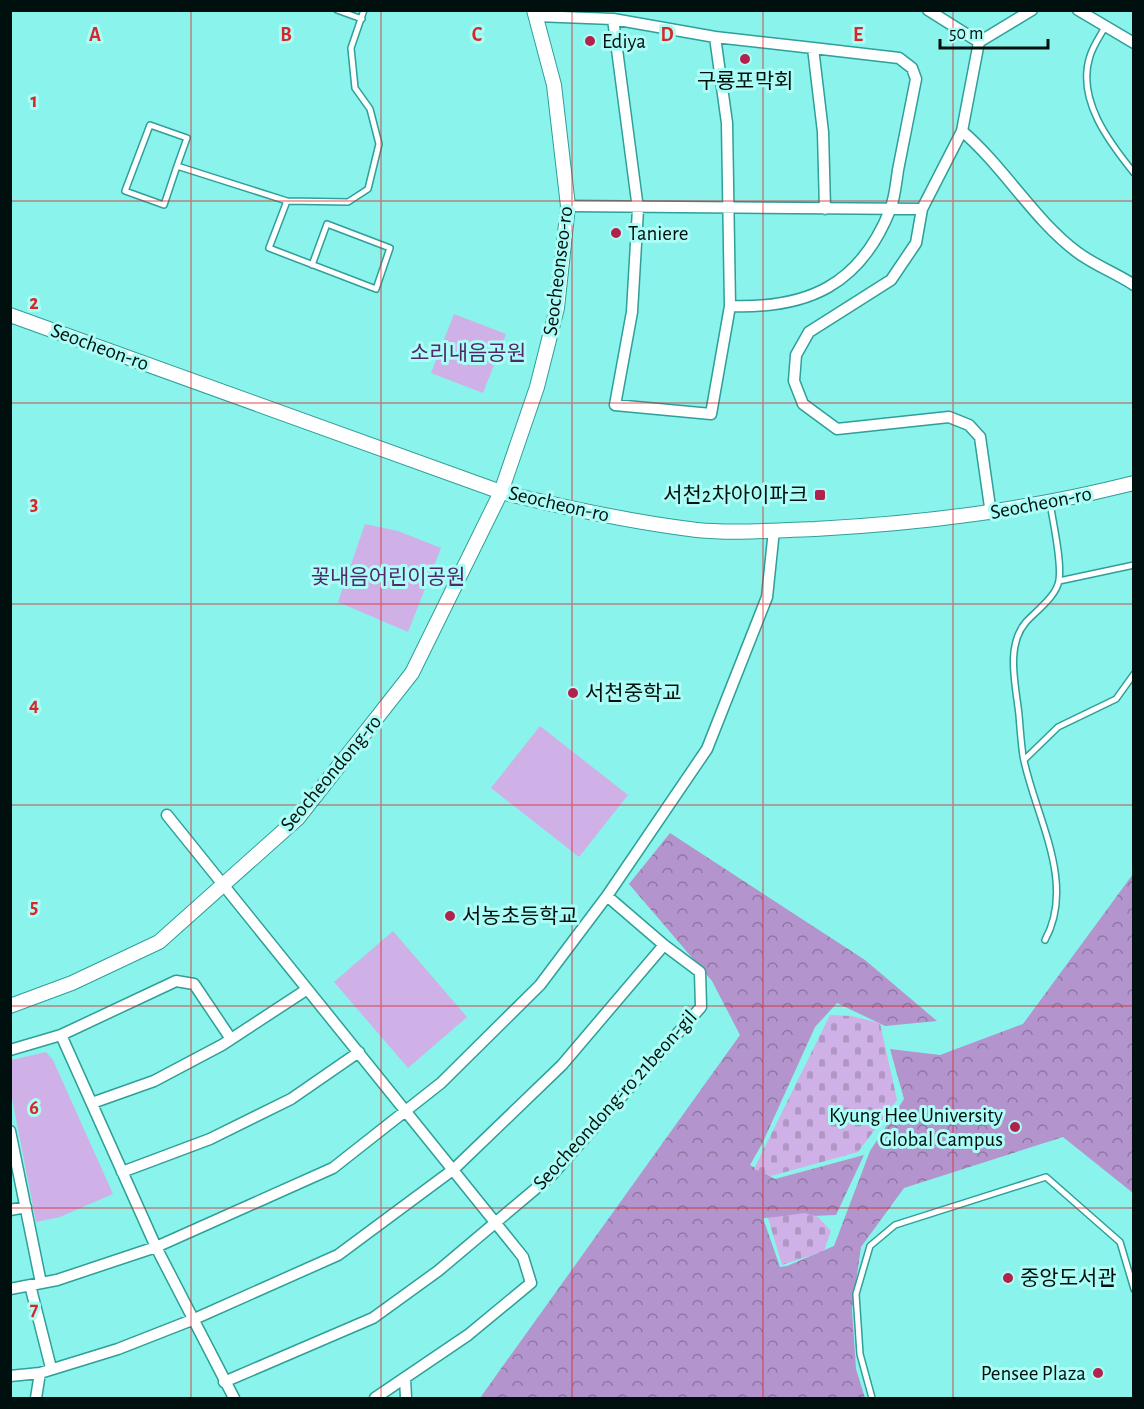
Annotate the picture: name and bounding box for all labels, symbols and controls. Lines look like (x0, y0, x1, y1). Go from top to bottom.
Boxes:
scale bar (940, 12, 1048, 50)
text: A (89, 25, 101, 45)
text: B (280, 25, 292, 45)
text: C (472, 25, 483, 45)
text: D (660, 25, 674, 45)
text: E (853, 25, 863, 45)
text: 50 m (949, 25, 983, 43)
place label: Ediya (602, 31, 646, 52)
marker: Ediya (583, 34, 597, 48)
marker: 구룡포막회 (738, 52, 752, 66)
place label: 구룡포막회 (697, 70, 793, 92)
text: 1 (30, 91, 38, 111)
street label: Seocheonseo-ro (540, 205, 576, 337)
place label: Taniere (628, 223, 688, 244)
marker: Taniere (609, 226, 623, 240)
text: 2 (29, 293, 39, 313)
street label: Seocheon-ro (48, 320, 152, 374)
park label: 소리내음공원 (410, 342, 526, 364)
street label: Seocheon-ro (507, 482, 611, 526)
street label: Seocheon-ro (989, 483, 1093, 523)
place label: 서천2차아이파크 (663, 484, 808, 506)
marker: 서천2차아이파크 (813, 488, 827, 502)
text: 3 (30, 494, 38, 514)
park label: 꽃내음어린이공원 (311, 566, 465, 588)
place label: 서천중학교 (585, 682, 682, 704)
marker: 서천중학교 (566, 686, 580, 700)
text: 4 (29, 695, 39, 715)
street label: Seocheondong-ro (276, 711, 386, 835)
text: 5 (30, 897, 38, 917)
place label: 서농초등학교 (462, 905, 578, 927)
marker: 서농초등학교 (443, 909, 457, 923)
street label: Seocheondong-ro 21beon-gil (529, 1006, 701, 1194)
text: 6 (29, 1098, 39, 1118)
place label: Kyung Hee University Global Campus (829, 1105, 1003, 1150)
marker: Kyung Hee University Global Campus (1008, 1120, 1022, 1134)
place label: 중앙도서관 (1020, 1267, 1117, 1289)
marker: 중앙도서관 (1001, 1271, 1015, 1285)
text: 7 (30, 1299, 39, 1319)
place label: Pensee Plaza (981, 1363, 1086, 1384)
marker: Pensee Plaza (1091, 1366, 1105, 1380)

